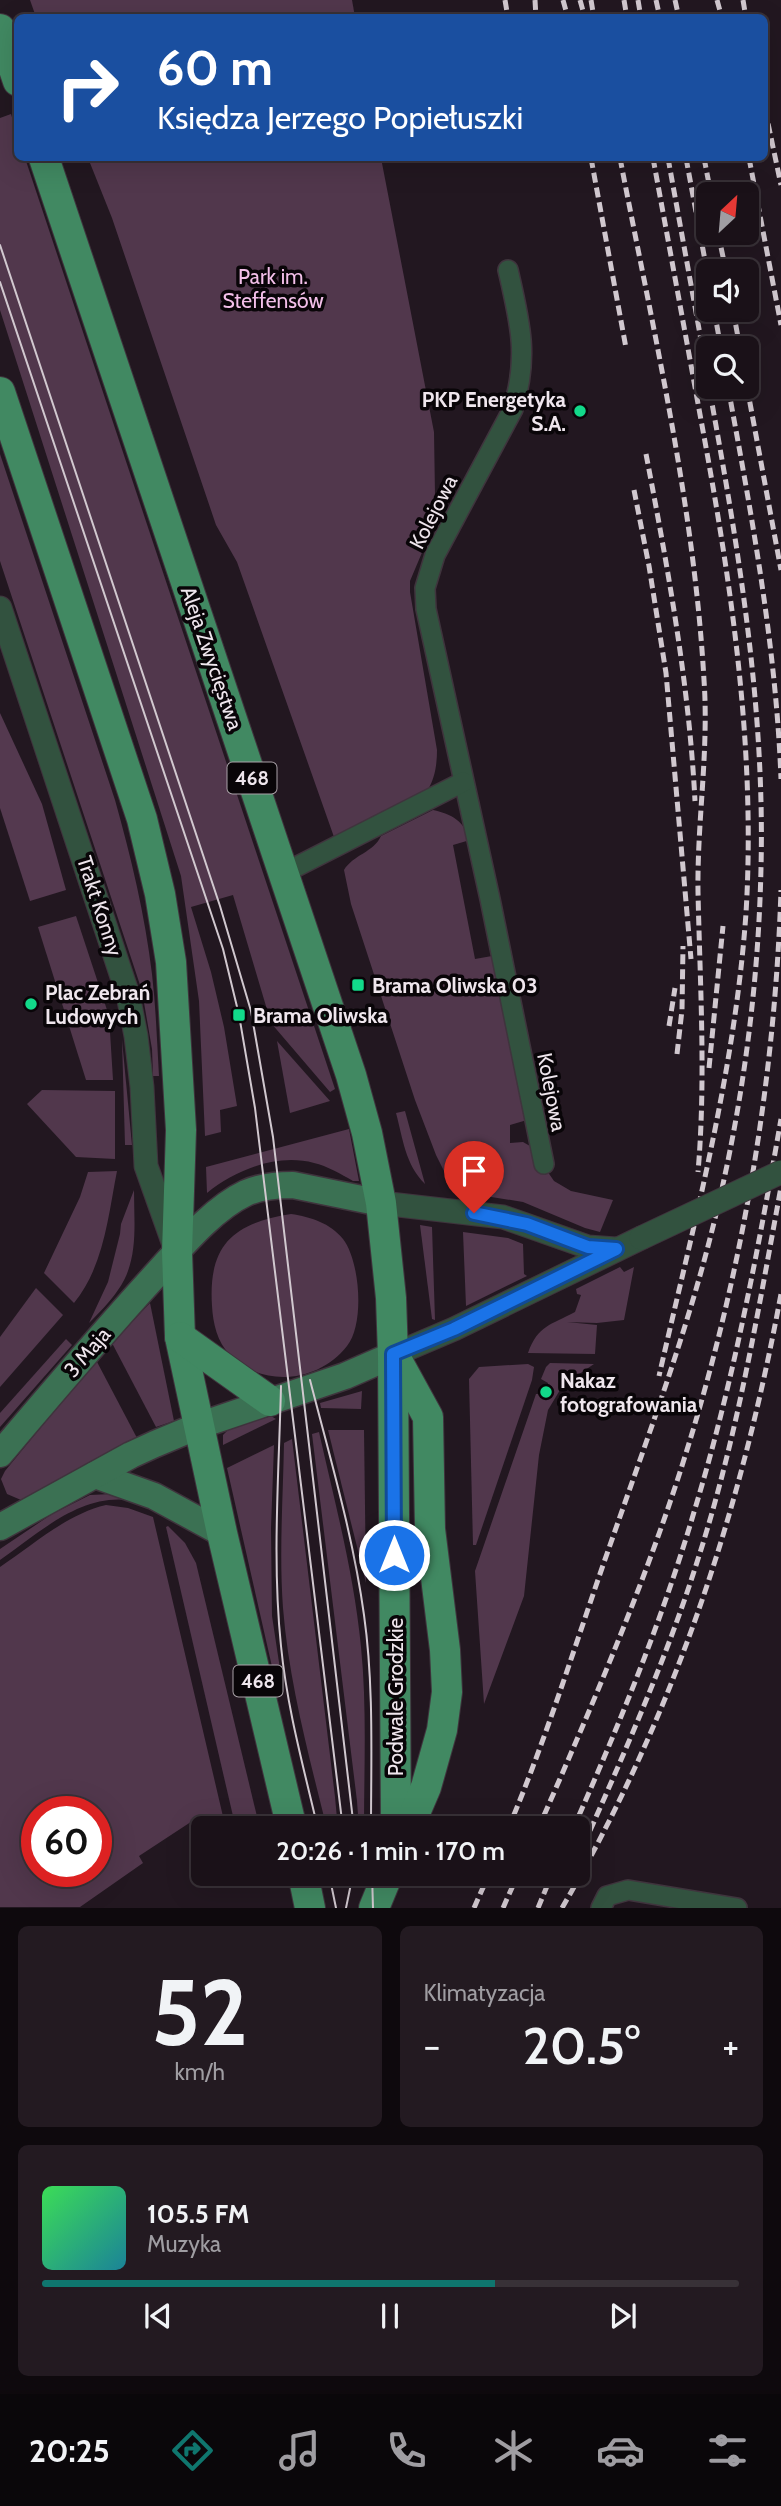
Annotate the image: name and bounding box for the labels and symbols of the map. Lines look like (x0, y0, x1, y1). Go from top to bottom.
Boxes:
north arrow (696, 182, 760, 245)
park label: Park im. Steffensów (222, 264, 324, 313)
place label: PKP Energetyka S.A. (422, 387, 567, 436)
marker: PKP Energetyka S.A. (572, 403, 588, 419)
street label: Kolejowa (404, 471, 463, 554)
street label: Aleja Zwycięstwa (175, 583, 248, 733)
road number: 468 (228, 762, 276, 793)
street label: Trakt Konny (72, 853, 128, 960)
place label: Brama Oliwska 03 (372, 973, 538, 998)
marker: Brama Oliwska 03 (350, 977, 366, 993)
place label: Plac Zebrań Ludowych (45, 980, 150, 1029)
marker: Plac Zebrań Ludowych (23, 996, 39, 1012)
place label: Brama Oliwska (253, 1003, 388, 1028)
marker: Brama Oliwska (231, 1007, 247, 1023)
street label: Kolejowa (531, 1051, 572, 1134)
pin (444, 1141, 504, 1213)
street label: 3 Maja (59, 1322, 116, 1383)
place label: Nakaz fotografowania (560, 1368, 698, 1417)
marker: Nakaz fotografowania (538, 1384, 554, 1400)
position arrow (357, 1518, 431, 1592)
street label: Podwale Grodzkie (383, 1617, 408, 1776)
road number: 468 (233, 1666, 282, 1696)
speed limit sign: 60 (21, 1796, 112, 1887)

